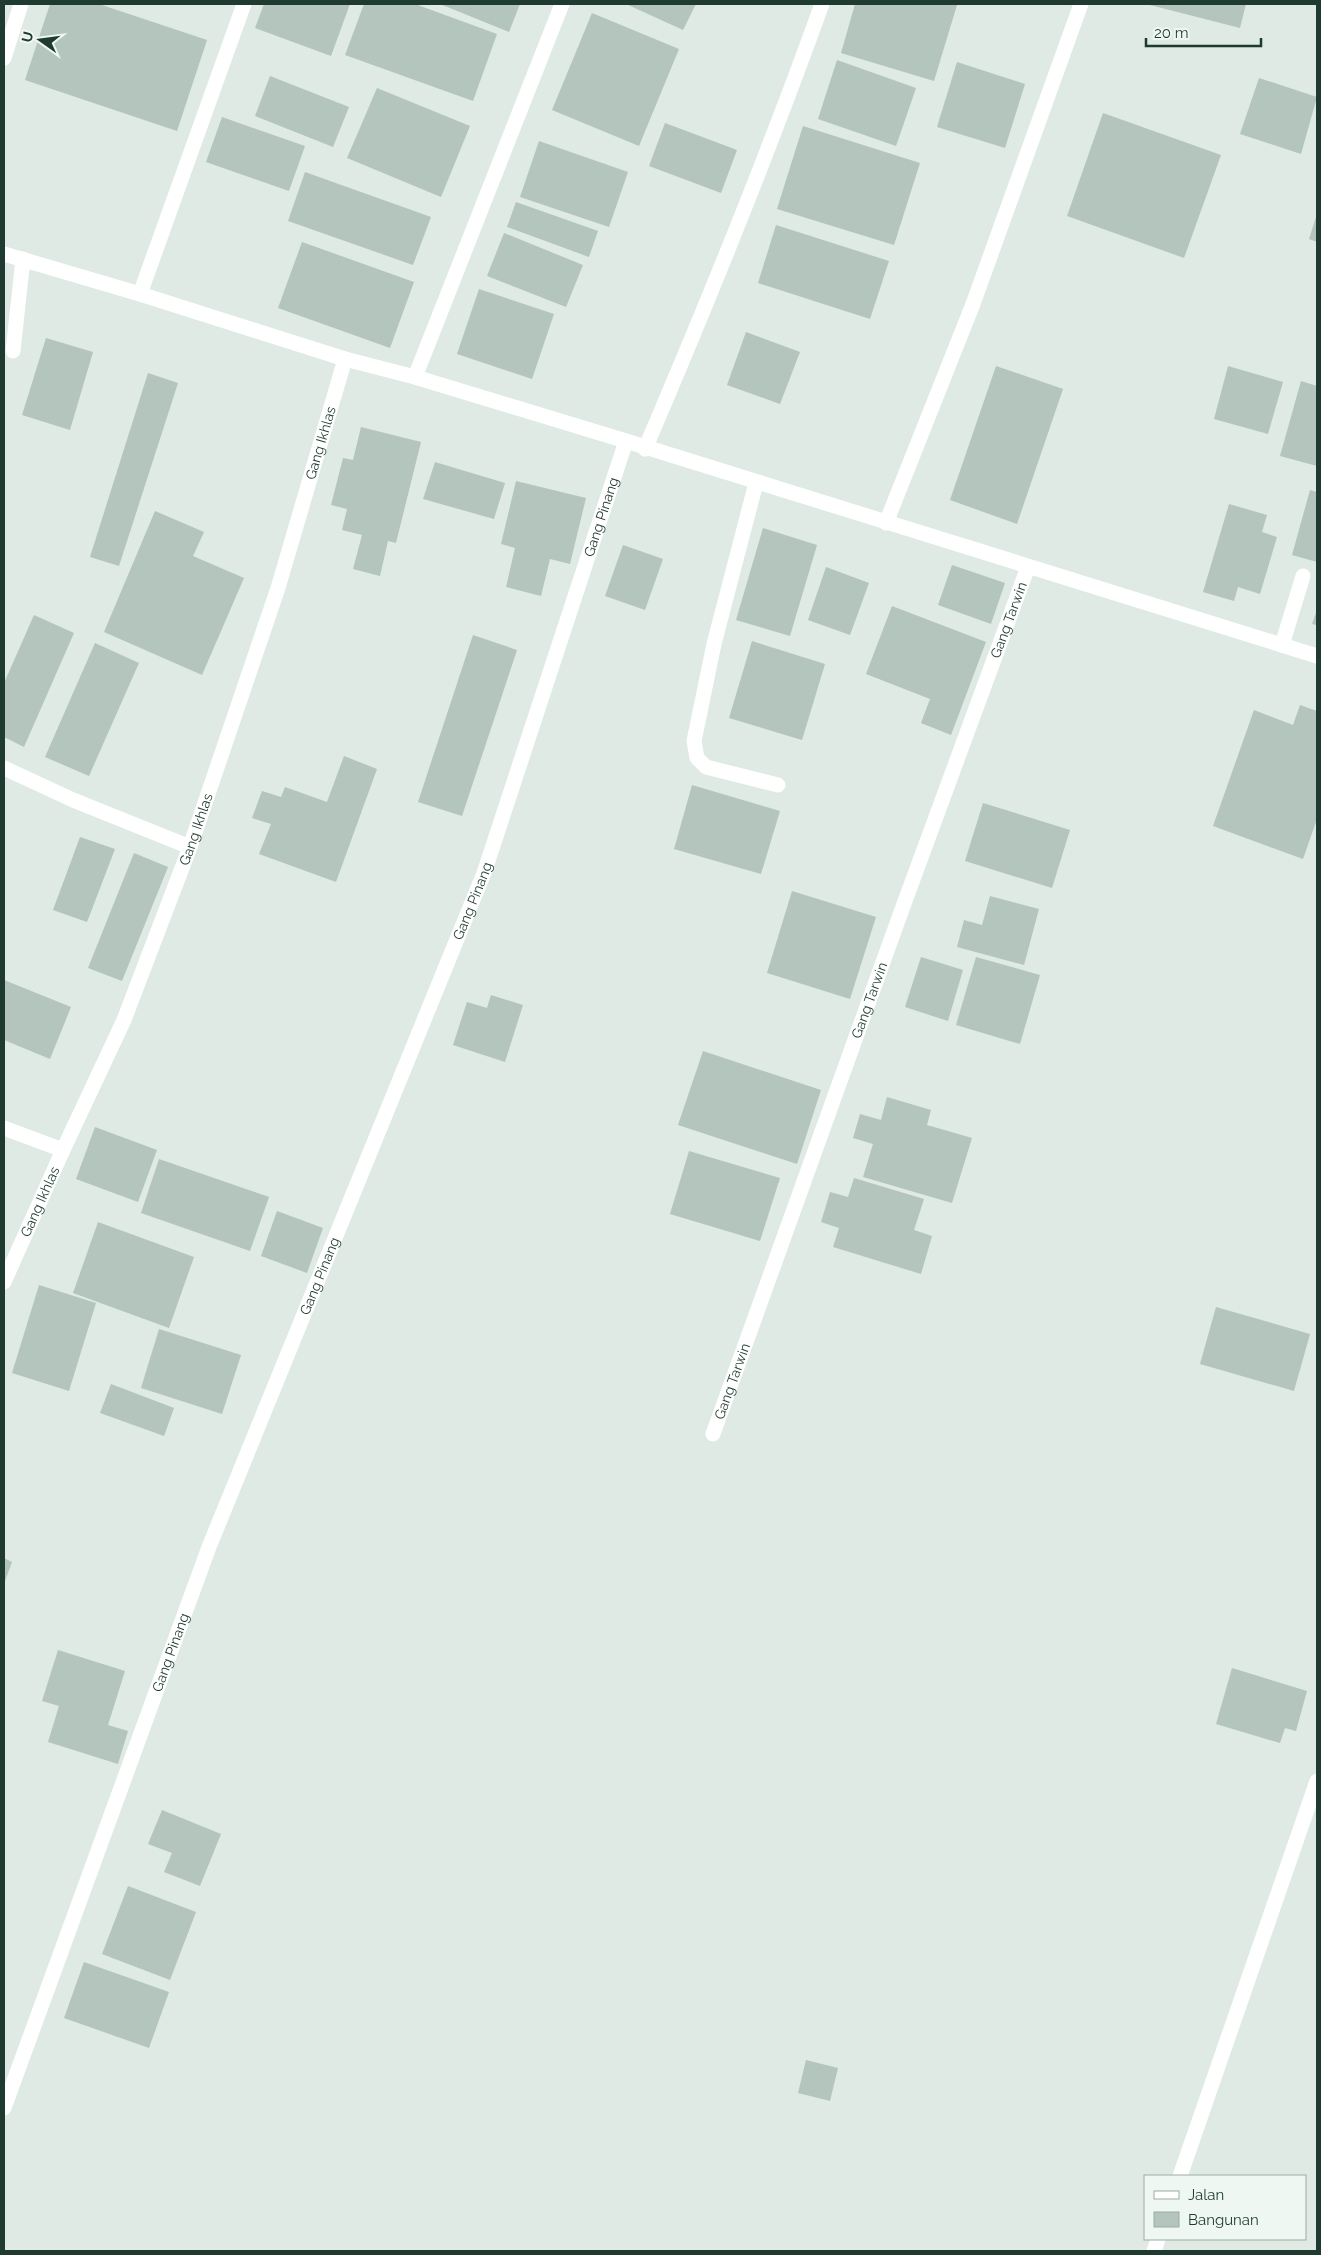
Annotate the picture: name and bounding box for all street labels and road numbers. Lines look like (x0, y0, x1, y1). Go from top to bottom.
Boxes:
street label: Gang Ikhlas (302, 404, 339, 481)
street label: Gang Pinang (581, 475, 622, 559)
street label: Gang Tarwin (987, 580, 1030, 660)
street label: Gang Ikhlas (176, 791, 216, 868)
street label: Gang Pinang (450, 860, 495, 942)
street label: Gang Tarwin (848, 960, 890, 1041)
street label: Gang Ikhlas (17, 1164, 63, 1239)
street label: Gang Pinang (297, 1235, 343, 1317)
street label: Gang Tarwin (711, 1341, 753, 1422)
street label: Gang Pinang (149, 1611, 192, 1694)

